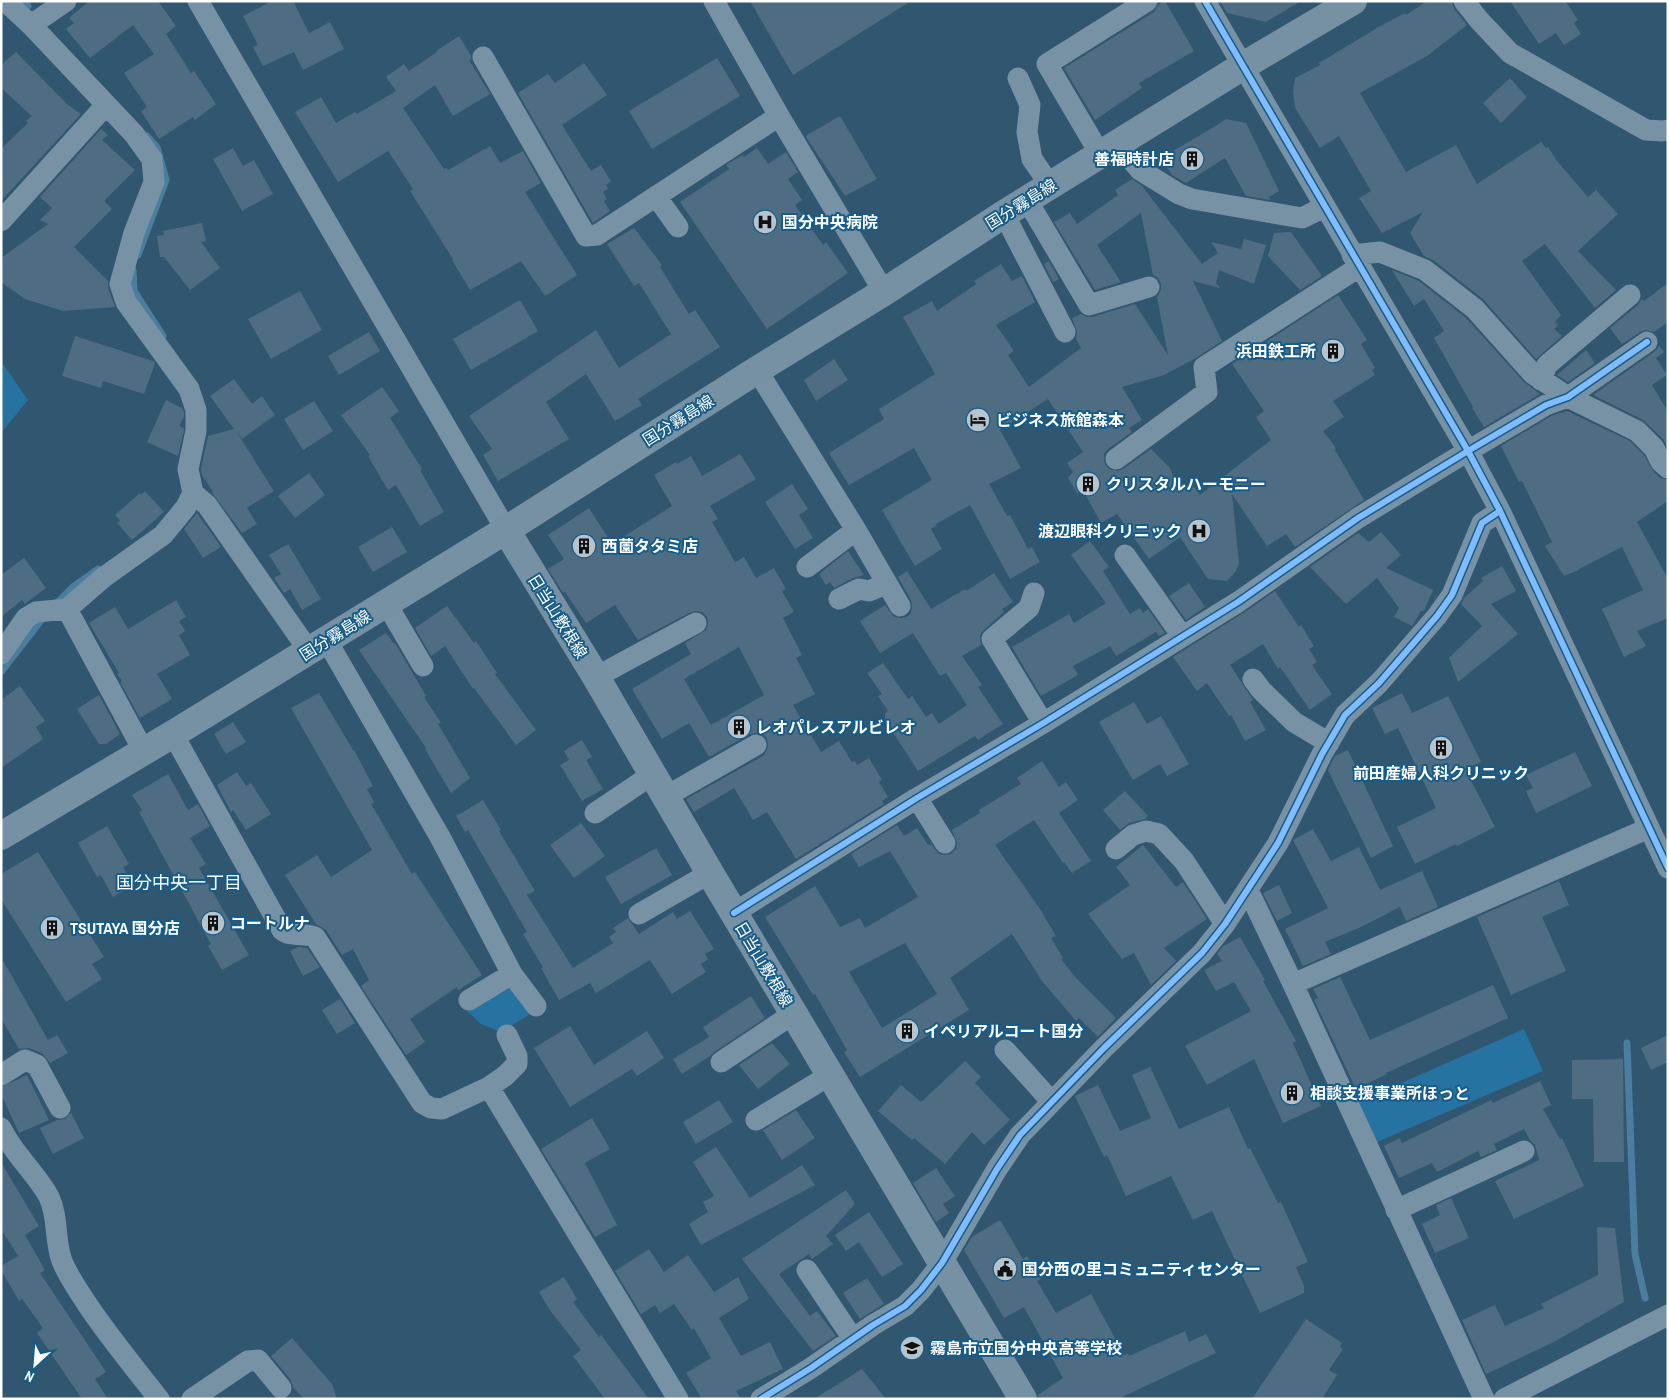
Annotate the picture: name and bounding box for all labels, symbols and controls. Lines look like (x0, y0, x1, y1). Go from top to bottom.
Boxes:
building icon: 善福時計店 (1179, 146, 1205, 172)
place label: 善福時計店 (1094, 148, 1174, 170)
street label: 国分霧島線 (981, 173, 1061, 235)
hospital icon: 国分中央病院 (752, 209, 778, 235)
place label: 国分中央病院 (782, 211, 878, 233)
building icon: 浜田鉄工所 (1320, 338, 1346, 364)
place label: 浜田鉄工所 (1236, 340, 1316, 362)
street label: 国分霧島線 (638, 389, 718, 451)
hotel icon: ビジネス旅館森本 (965, 407, 991, 433)
place label: ビジネス旅館森本 (996, 409, 1124, 431)
building icon: クリスタルハーモニー (1075, 471, 1101, 497)
place label: クリスタルハーモニー (1106, 473, 1266, 495)
hospital icon: 渡辺眼科クリニック (1186, 518, 1212, 544)
place label: 渡辺眼科クリニック (1038, 520, 1182, 542)
building icon: 西薗タタミ店 (571, 533, 597, 559)
place label: 西薗タタミ店 (602, 535, 698, 557)
street label: 日当山敷根線 (523, 569, 593, 663)
street label: 国分霧島線 (295, 604, 375, 666)
building icon: レオパレスアルビレオ (726, 714, 752, 740)
place label: レオパレスアルビレオ (756, 716, 916, 738)
building icon: 前田産婦人科クリニック (1428, 735, 1454, 761)
place label: 前田産婦人科クリニック (1353, 762, 1529, 784)
district label: 国分中央一丁目 (116, 870, 242, 895)
building icon: コートルナ (200, 910, 226, 936)
place label: コートルナ (230, 912, 310, 934)
building icon: TSUTAYA 国分店 (39, 915, 65, 941)
place label: TSUTAYA 国分店 (70, 917, 180, 939)
street label: 日当山敷根線 (730, 917, 798, 1011)
building icon: イペリアルコート国分 (894, 1018, 920, 1044)
place label: イペリアルコート国分 (924, 1020, 1084, 1042)
building icon: 相談支援事業所ほっと (1279, 1080, 1305, 1106)
place label: 相談支援事業所ほっと (1310, 1082, 1470, 1104)
public building icon: 国分西の里コミュニティセンター (992, 1256, 1018, 1282)
place label: 国分西の里コミュニティセンター (1022, 1258, 1261, 1280)
school or university icon: 霧島市立国分中央高等学校 (899, 1335, 925, 1361)
place label: 霧島市立国分中央高等学校 (930, 1337, 1122, 1359)
north arrow (10, 1340, 60, 1390)
text: N (22, 1367, 37, 1387)

